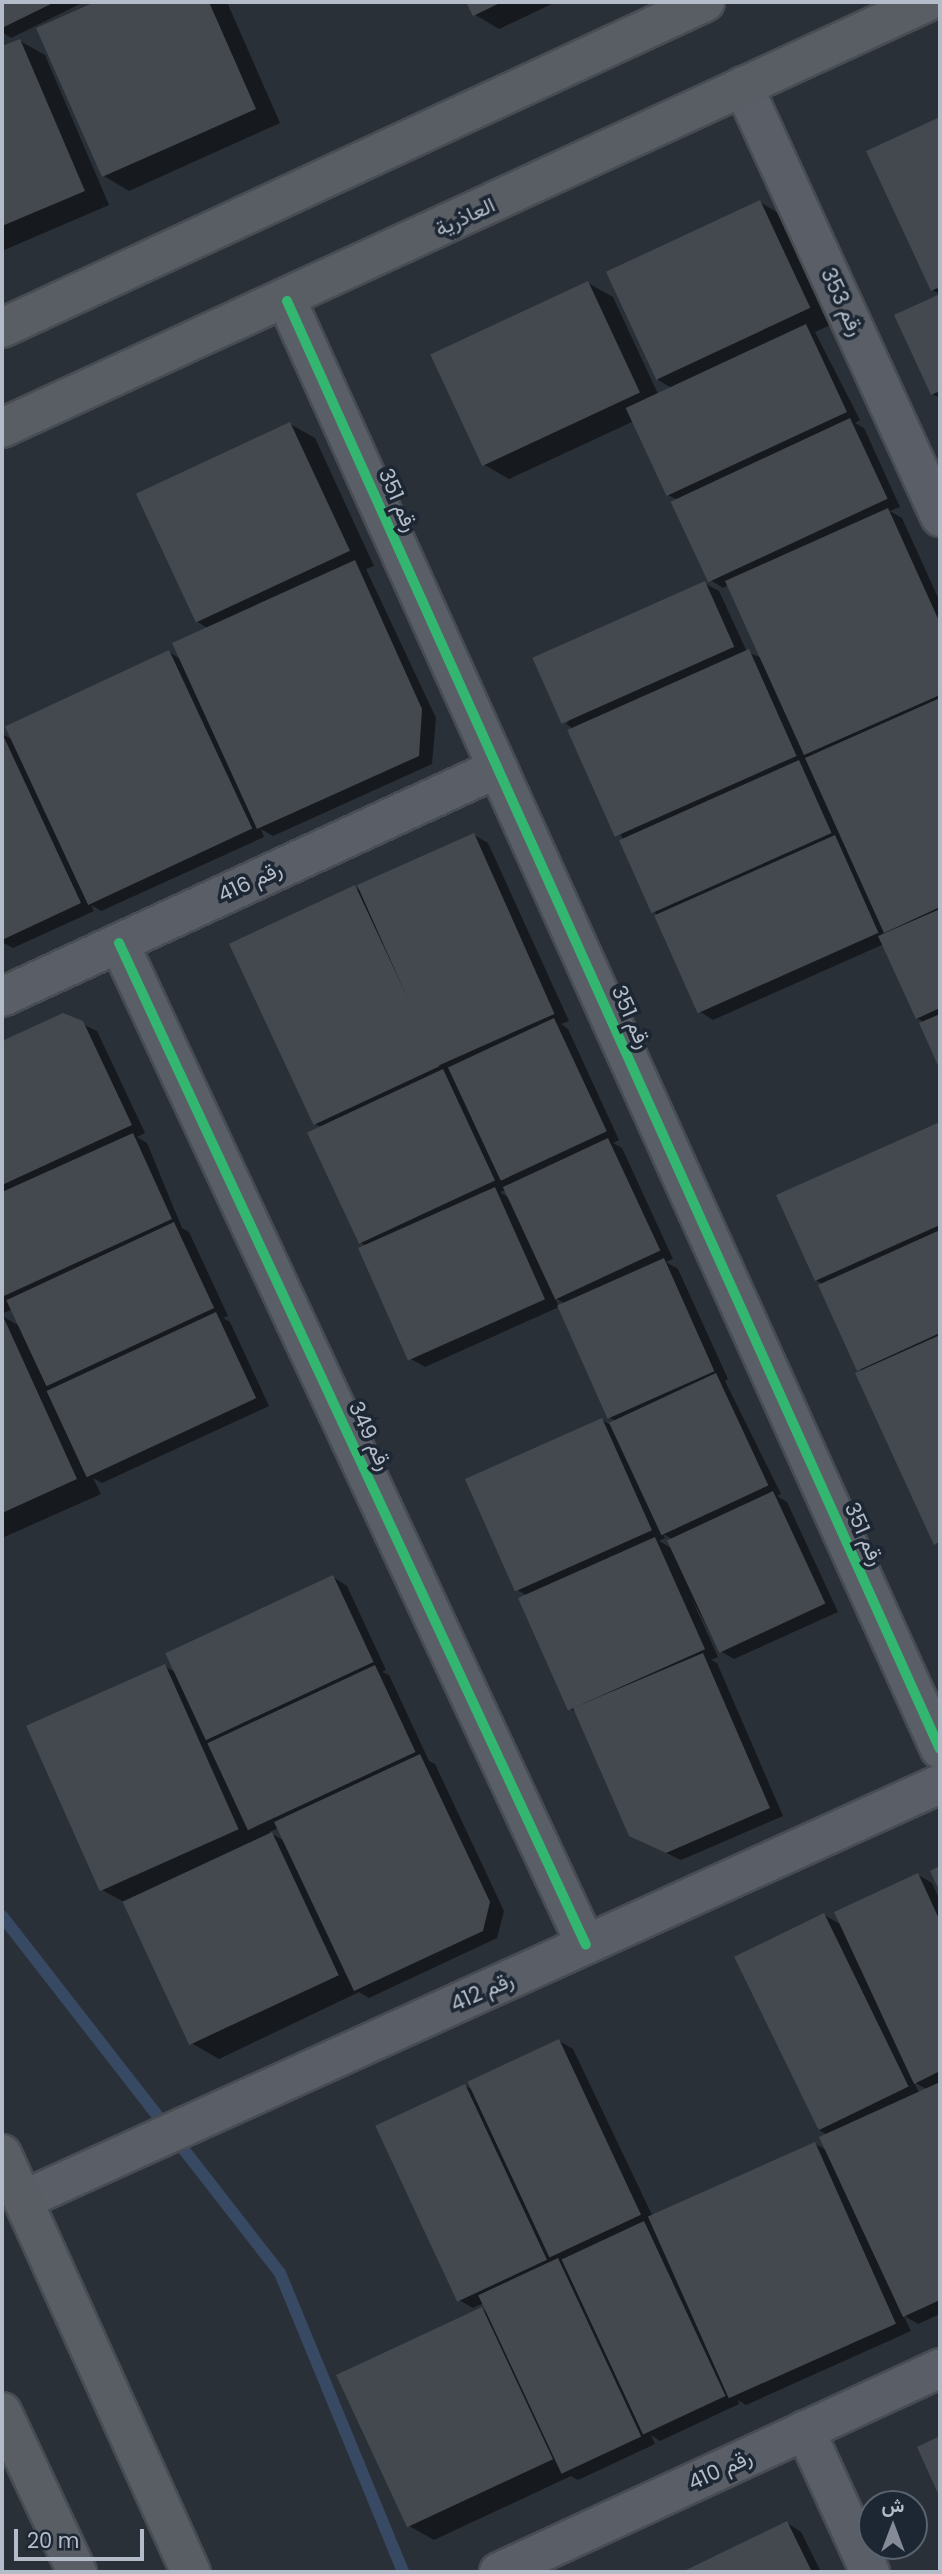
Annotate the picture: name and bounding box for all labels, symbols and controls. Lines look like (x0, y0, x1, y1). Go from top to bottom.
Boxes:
street label: العاذرية (431, 192, 499, 242)
street label: رقم 353 (815, 264, 869, 340)
street label: رقم 351 (373, 464, 423, 536)
street label: رقم 416 (214, 856, 286, 908)
street label: رقم 351 (606, 981, 656, 1053)
street label: رقم 349 (343, 1398, 397, 1474)
street label: رقم 351 (839, 1498, 889, 1570)
street label: رقم 412 (447, 1967, 517, 2017)
street label: رقم 410 (684, 2444, 756, 2496)
north arrow (858, 2490, 928, 2560)
text: ش (882, 2492, 904, 2519)
scale bar (18, 2514, 147, 2558)
text: 20 m (27, 2526, 80, 2555)

